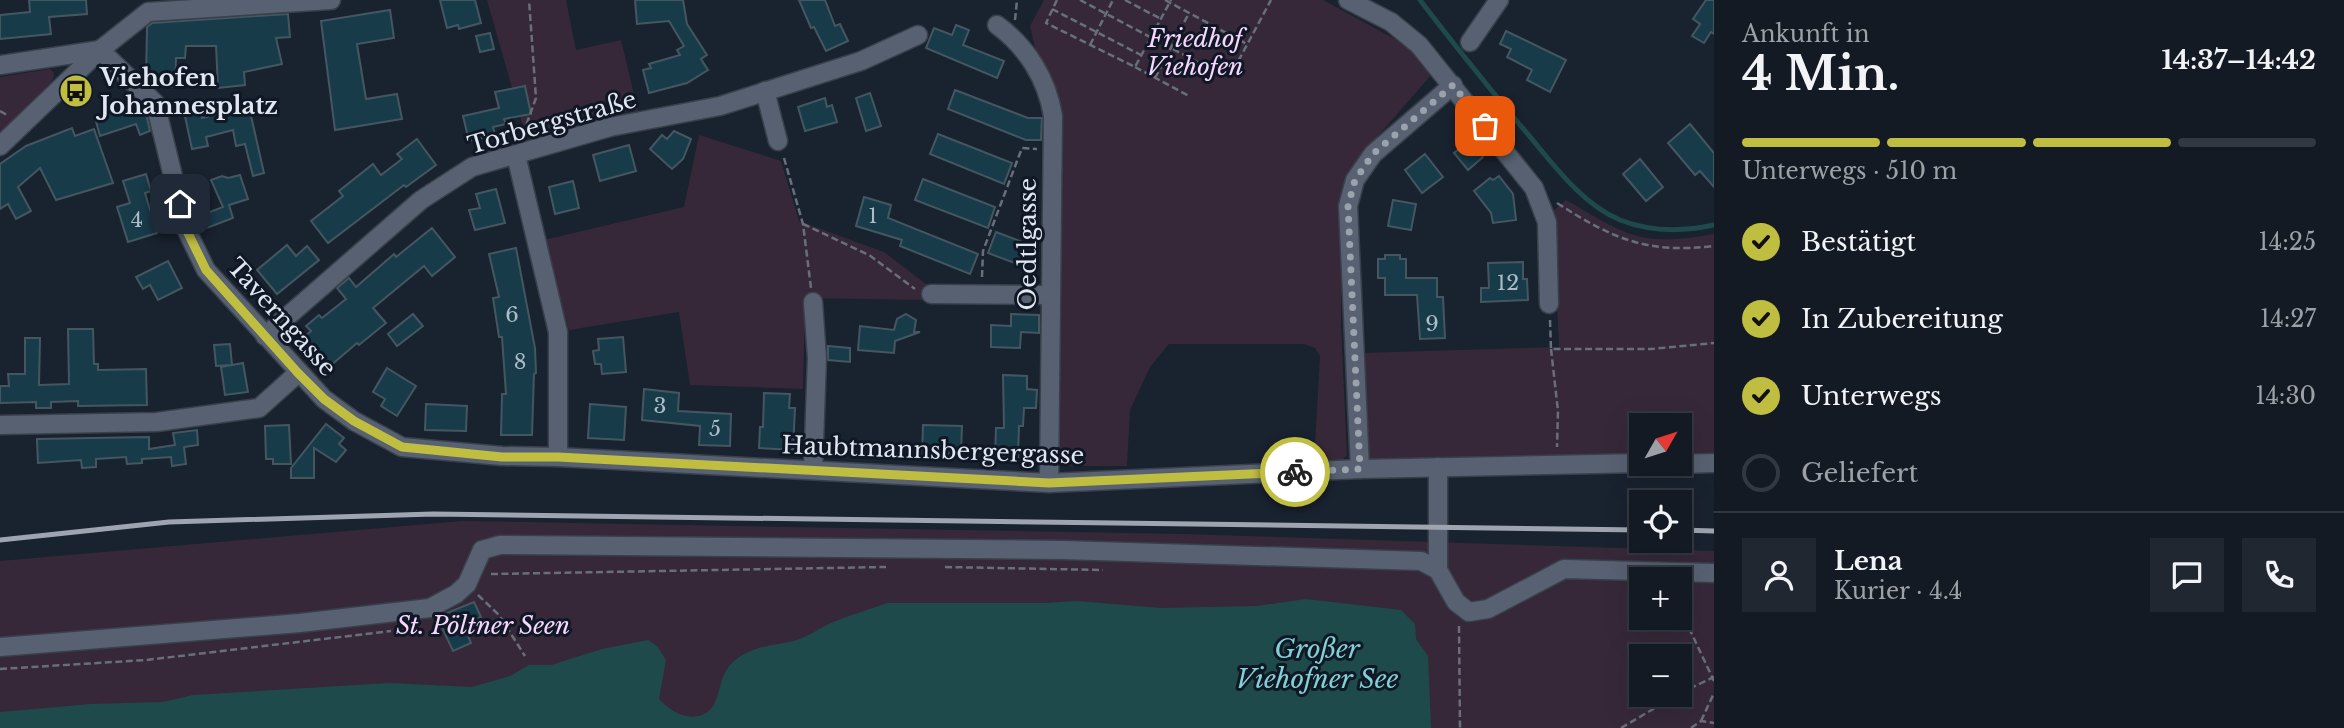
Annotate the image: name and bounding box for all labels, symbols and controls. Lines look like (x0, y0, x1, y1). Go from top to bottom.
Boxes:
text: Ankunft in (1742, 20, 1870, 48)
park label: Friedhof Viehofen (1147, 24, 1247, 81)
text: 14:37–14:42 (2161, 44, 2316, 76)
text: 4 Min. (1742, 45, 1899, 102)
place label: Viehofen Johannesplatz (95, 63, 278, 120)
bus stop icon: Viehofen Johannesplatz (57, 72, 95, 110)
street label: Torbergstraße (464, 84, 640, 160)
pin (1455, 96, 1515, 156)
icon: bag (1466, 107, 1504, 145)
text: Unterwegs · 510 m (1742, 157, 1957, 185)
pin (150, 174, 210, 234)
street label: Oedtlgasse (1013, 178, 1042, 310)
icon: home (161, 185, 199, 223)
house number: 1 (868, 203, 878, 229)
house number: 4 (131, 207, 143, 233)
icon: check (1742, 223, 1780, 261)
text: Bestätigt (1801, 226, 1916, 258)
text: 14:25 (2259, 228, 2316, 256)
street label: Taverngasse (221, 252, 343, 382)
house number: 12 (1497, 270, 1519, 296)
icon: check (1742, 300, 1780, 338)
house number: 6 (505, 302, 519, 328)
text: In Zubereitung (1801, 303, 2003, 335)
text: 14:27 (2260, 305, 2316, 333)
house number: 9 (1425, 311, 1439, 337)
house number: 8 (514, 349, 526, 375)
icon: check (1742, 377, 1780, 415)
text: Unterwegs (1801, 380, 1942, 412)
text: 14:30 (2255, 382, 2316, 410)
house number: 3 (654, 393, 666, 419)
north arrow (1629, 413, 1692, 476)
map controls (1629, 413, 1692, 707)
house number: 5 (709, 416, 721, 442)
street label: Haubtmannsbergergasse (781, 430, 1085, 470)
courier (1260, 437, 1330, 507)
icon: bike (1276, 453, 1314, 491)
text: Geliefert (1801, 457, 1918, 489)
button: locate (1629, 490, 1692, 553)
button: person (1742, 538, 1816, 612)
button: chat (2150, 538, 2224, 612)
button: phone (2242, 538, 2316, 612)
text: Lena (1834, 545, 1903, 577)
button: + (1629, 567, 1692, 630)
text: Kurier · 4.4 (1834, 577, 1962, 605)
park label: St. Pöltner Seen (396, 611, 570, 640)
water label: Großer Viehofner See (1236, 633, 1398, 695)
button: − (1629, 644, 1692, 707)

